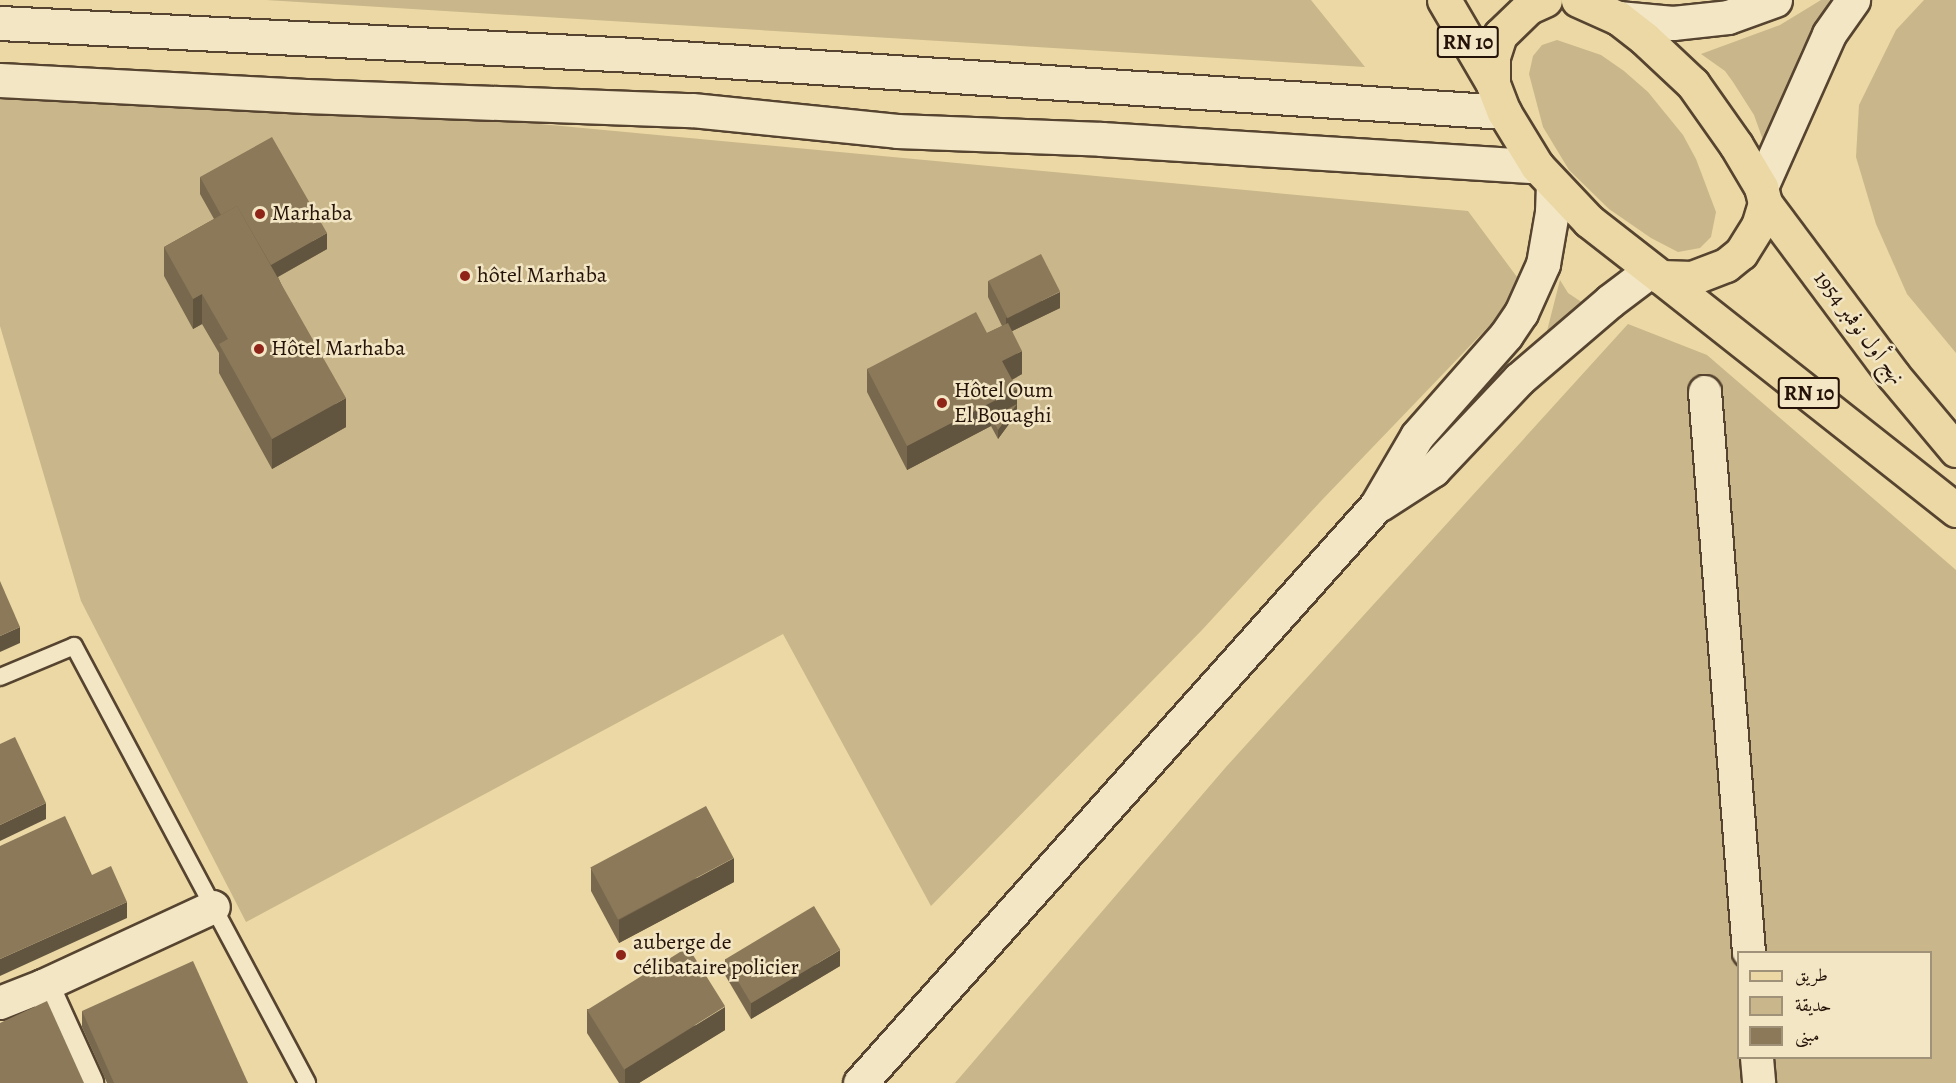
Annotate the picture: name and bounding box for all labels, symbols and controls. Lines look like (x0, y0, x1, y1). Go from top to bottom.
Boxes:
road number: RN 10 (1436, 24, 1500, 60)
place label: Marhaba (272, 201, 353, 227)
marker: Marhaba (253, 207, 267, 221)
place label: hôtel Marhaba (477, 263, 607, 289)
street label: نهج أول نوفمبر 1954 (1808, 266, 1910, 390)
marker: hôtel Marhaba (458, 269, 472, 283)
place label: Hôtel Marhaba (271, 336, 405, 362)
marker: Hôtel Marhaba (252, 342, 266, 356)
road number: RN 10 (1778, 375, 1840, 411)
place label: Hôtel Oum El Bouaghi (954, 377, 1053, 428)
marker: Hôtel Oum El Bouaghi (935, 396, 949, 410)
place label: auberge de célibataire policier (633, 929, 799, 980)
marker: auberge de célibataire policier (614, 948, 628, 962)
legend (1737, 951, 1932, 1059)
text: طريق (1795, 963, 1828, 987)
text: حديقة (1795, 993, 1831, 1017)
text: مبنى (1795, 1023, 1820, 1047)

